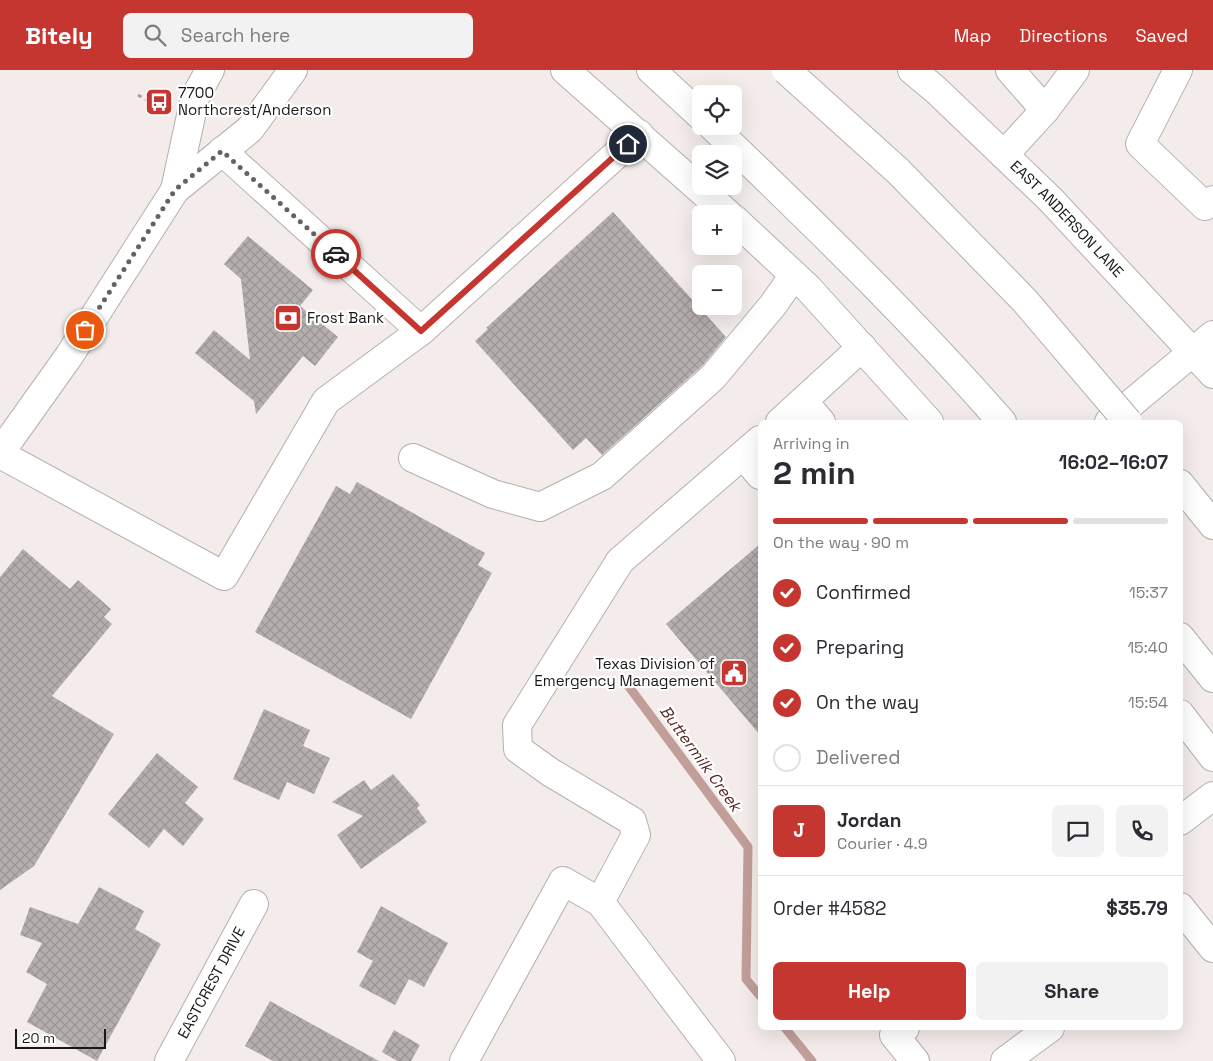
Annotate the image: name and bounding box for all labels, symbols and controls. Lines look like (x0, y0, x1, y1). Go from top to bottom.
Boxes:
search box (123, 13, 473, 58)
text: Bitely (25, 20, 93, 51)
icon: search (141, 21, 169, 49)
text: Search here (181, 23, 290, 48)
text: Map (954, 24, 991, 47)
text: Directions (1019, 24, 1108, 47)
text: Saved (1136, 24, 1188, 47)
place label: 7700 Northcrest/Anderson (178, 83, 331, 119)
map controls (692, 85, 742, 315)
button: locate (692, 85, 742, 135)
bus stop icon: 7700 Northcrest/Anderson (144, 87, 174, 117)
pin (607, 123, 649, 165)
icon: home (614, 130, 642, 158)
button: layers (692, 145, 742, 195)
street label: EAST ANDERSON LANE (1007, 156, 1128, 281)
button: + (692, 205, 742, 255)
courier (311, 229, 361, 279)
icon: car (322, 240, 350, 268)
button: − (692, 265, 742, 315)
bank icon: Frost Bank (273, 303, 303, 333)
place label: Frost Bank (307, 308, 384, 327)
pin (64, 309, 106, 351)
icon: bag (71, 316, 99, 344)
text: Arriving in (773, 433, 850, 454)
text: 16:02–16:07 (1059, 450, 1168, 475)
text: 2 min (773, 453, 856, 493)
text: On the way · 90 m (773, 532, 909, 553)
icon: check (773, 579, 801, 607)
text: Confirmed (816, 580, 911, 605)
text: 15:37 (1129, 582, 1168, 603)
icon: check (773, 634, 801, 662)
text: Preparing (816, 635, 904, 660)
text: 15:40 (1127, 637, 1168, 658)
place label: Texas Division of Emergency Management (534, 654, 715, 690)
public building icon: Texas Division of Emergency Management (719, 658, 749, 688)
icon: check (773, 689, 801, 717)
text: On the way (816, 690, 919, 715)
text: 15:54 (1128, 692, 1168, 713)
water label: Buttermilk Creek (655, 701, 748, 817)
text: Delivered (816, 745, 901, 770)
button: chat (1052, 805, 1104, 857)
button: phone (1116, 805, 1168, 857)
text: Jordan (837, 808, 902, 833)
text: J (793, 818, 805, 843)
text: Courier · 4.9 (837, 833, 927, 854)
text: Order #4582 (773, 896, 887, 921)
text: $35.79 (1106, 896, 1168, 921)
street label: EASTCREST DRIVE (173, 923, 249, 1042)
button: Help (773, 962, 966, 1020)
button: Share (976, 962, 1168, 1020)
scale bar (15, 1026, 106, 1049)
text: 20 m (22, 1029, 55, 1047)

